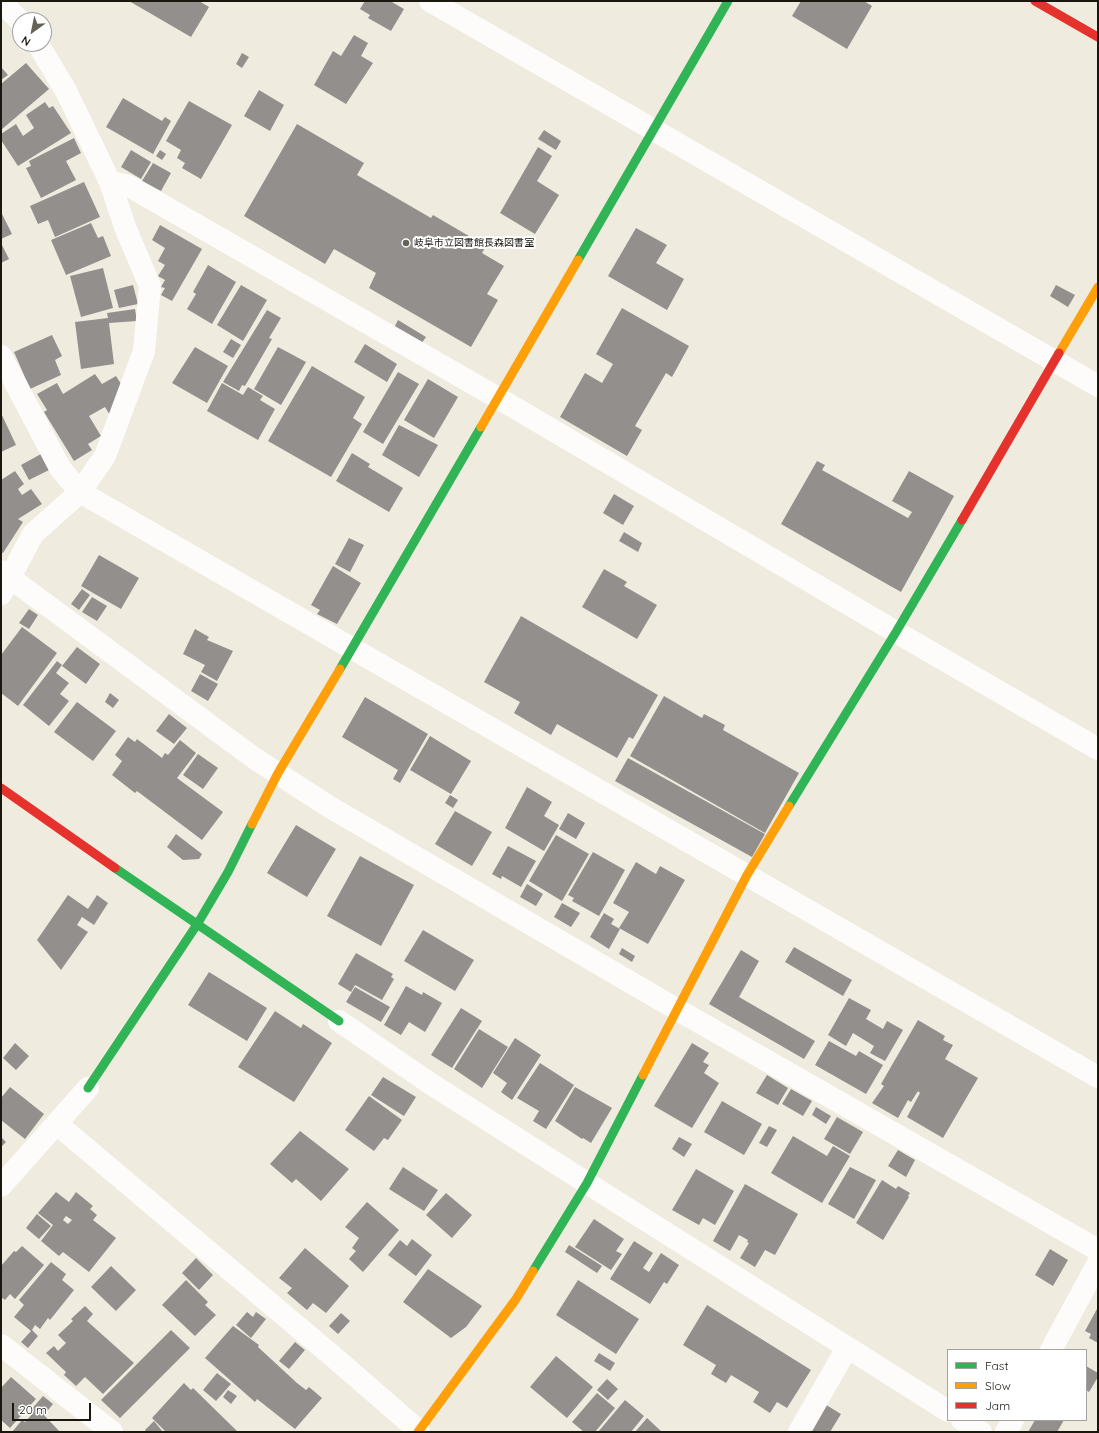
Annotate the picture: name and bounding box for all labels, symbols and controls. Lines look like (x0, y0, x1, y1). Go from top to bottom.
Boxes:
north arrow (12, 12, 52, 52)
text: N (19, 33, 33, 49)
place label: 岐阜市立図書館長森図書室 (414, 237, 534, 249)
marker: 岐阜市立図書館長森図書室 (401, 238, 411, 248)
legend (947, 1349, 1087, 1421)
text: Fast (985, 1358, 1009, 1373)
text: Slow (985, 1378, 1011, 1393)
scale bar (14, 1395, 93, 1421)
text: Jam (985, 1398, 1010, 1413)
text: 20 m (19, 1402, 47, 1417)

